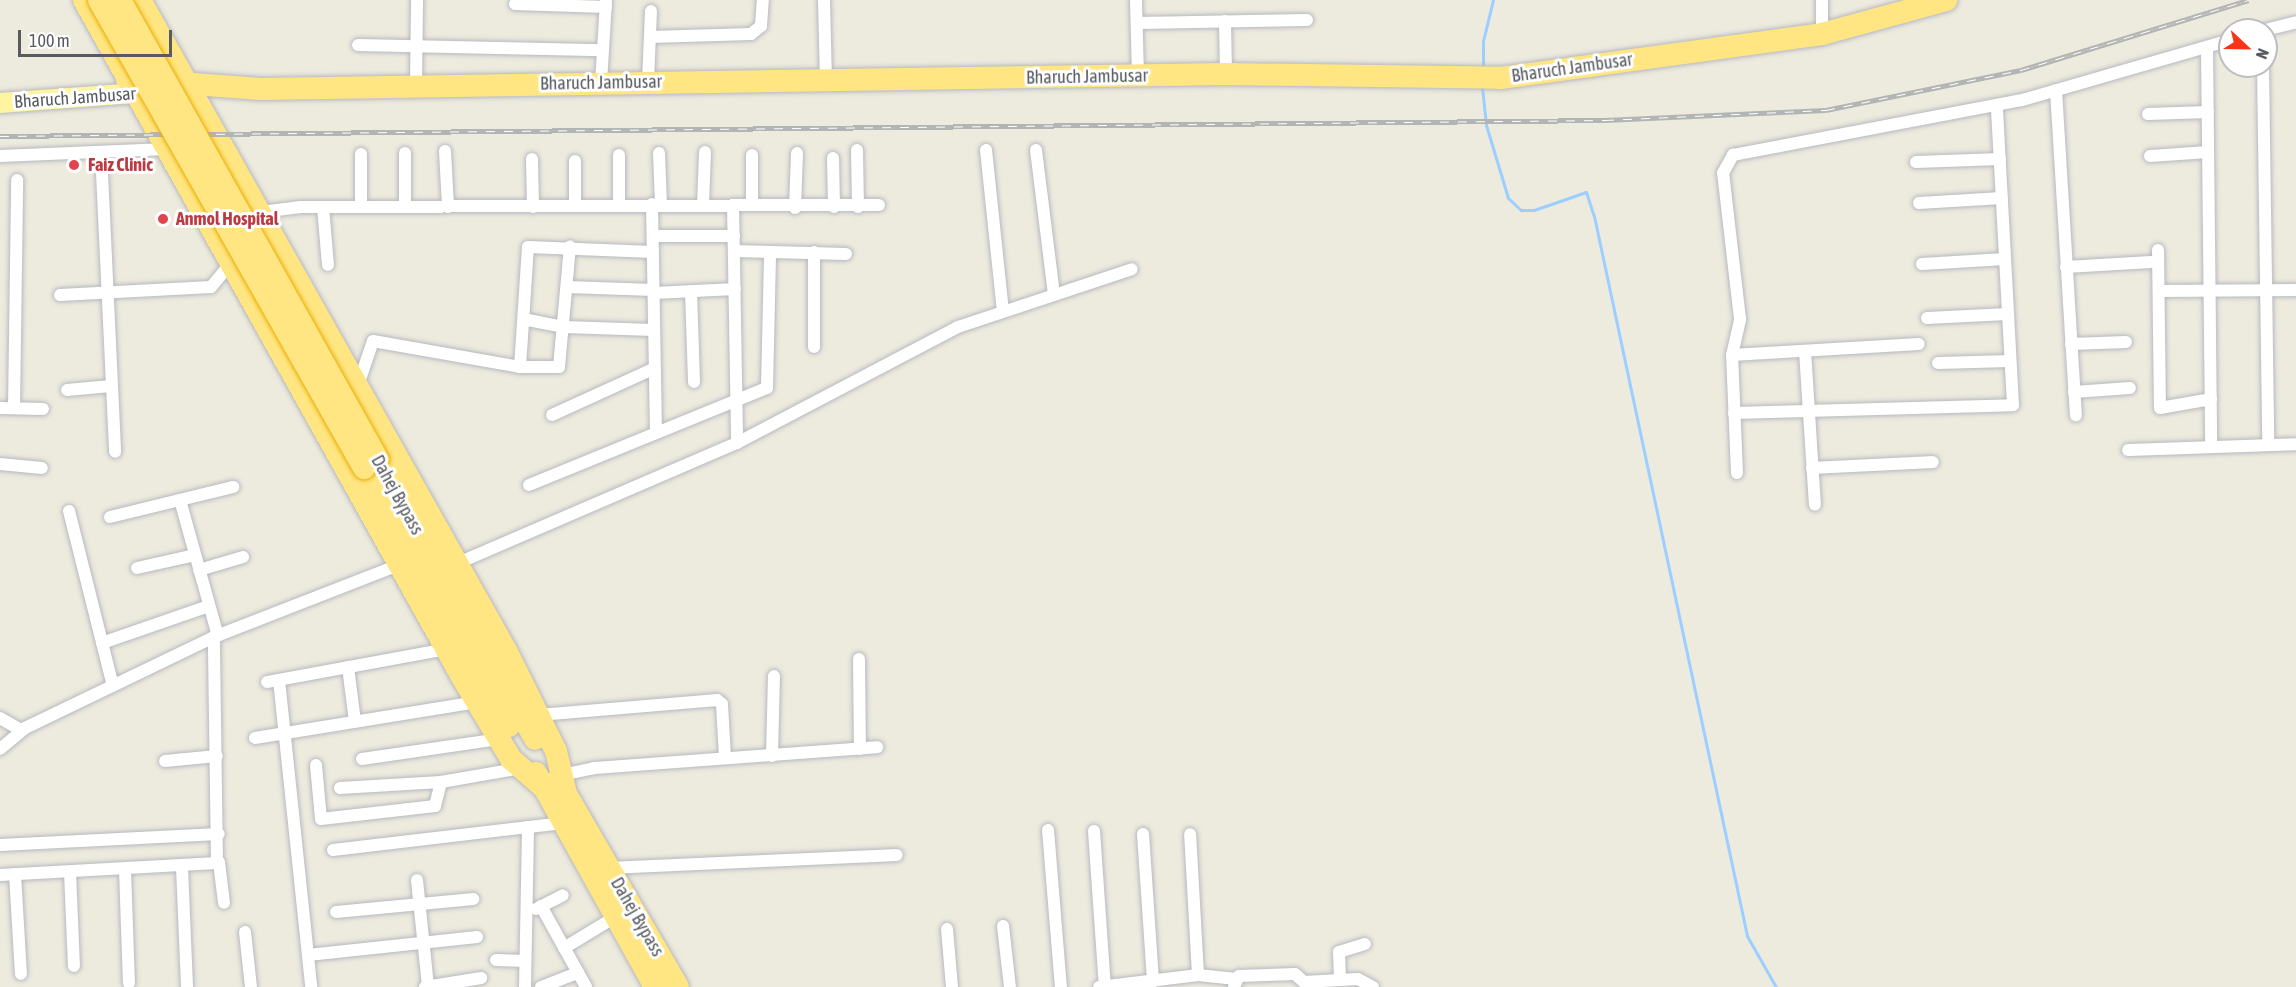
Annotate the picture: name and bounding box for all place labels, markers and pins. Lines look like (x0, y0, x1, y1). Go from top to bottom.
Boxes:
place label: Faiz Clinic (88, 154, 153, 176)
marker: Faiz Clinic (65, 156, 83, 174)
place label: Anmol Hospital (176, 208, 278, 230)
marker: Anmol Hospital (154, 210, 172, 228)

